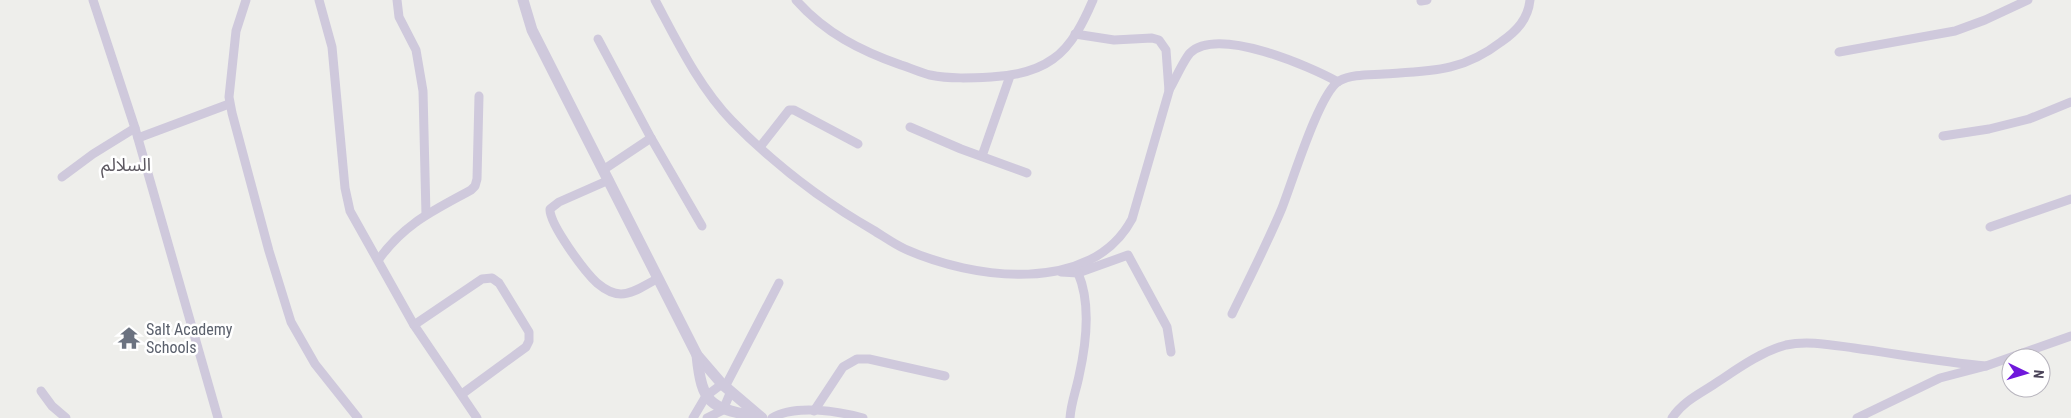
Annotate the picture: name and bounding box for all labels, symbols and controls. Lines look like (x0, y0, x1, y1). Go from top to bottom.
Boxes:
district label: السلالم (101, 154, 151, 178)
place label: Salt Academy Schools (146, 320, 233, 357)
temple icon: Salt Academy Schools (116, 325, 142, 351)
north arrow (2001, 348, 2051, 398)
text: N (2031, 369, 2047, 379)

